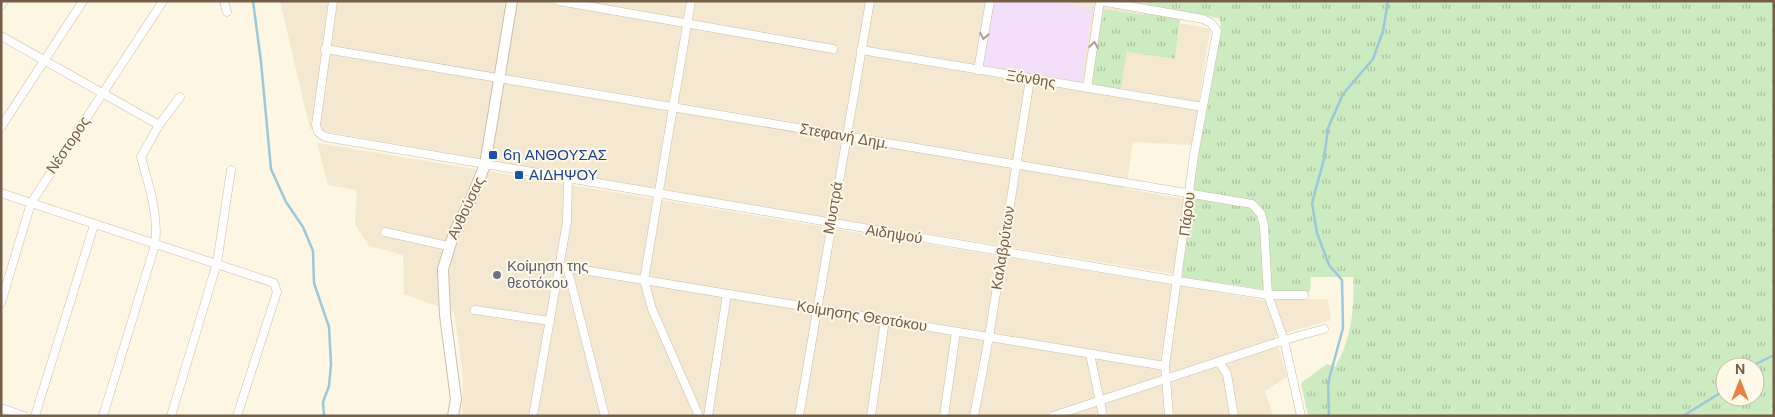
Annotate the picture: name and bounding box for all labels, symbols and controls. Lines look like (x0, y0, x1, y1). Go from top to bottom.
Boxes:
one-way arrow (979, 31, 989, 40)
one-way arrow (1088, 40, 1098, 49)
street label: Ξάνθης (1005, 65, 1057, 93)
street label: Νέστορος (42, 112, 94, 178)
street label: Στεφανή Δημ. (798, 118, 890, 154)
place label: 6η ΑΝΘΟΥΣΑΣ (503, 145, 607, 165)
marker: 6η ΑΝΘΟΥΣΑΣ (487, 149, 499, 161)
place label: ΑΙΔΗΨΟΥ (529, 165, 598, 185)
marker: ΑΙΔΗΨΟΥ (513, 169, 525, 181)
street label: Ανθούσας (443, 173, 489, 243)
street label: Μυστρά (819, 180, 848, 236)
street label: Πάρου (1174, 191, 1200, 237)
street label: Καλαβρύτων (986, 205, 1020, 291)
street label: Αιδηψού (864, 220, 924, 248)
place label: Κοίμηση της θεοτόκου (507, 256, 589, 293)
marker: Κοίμηση της θεοτόκου (491, 269, 503, 281)
street label: Κοίμησης Θεοτόκου (795, 296, 929, 336)
north arrow (1715, 357, 1765, 407)
text: N (1735, 360, 1745, 378)

